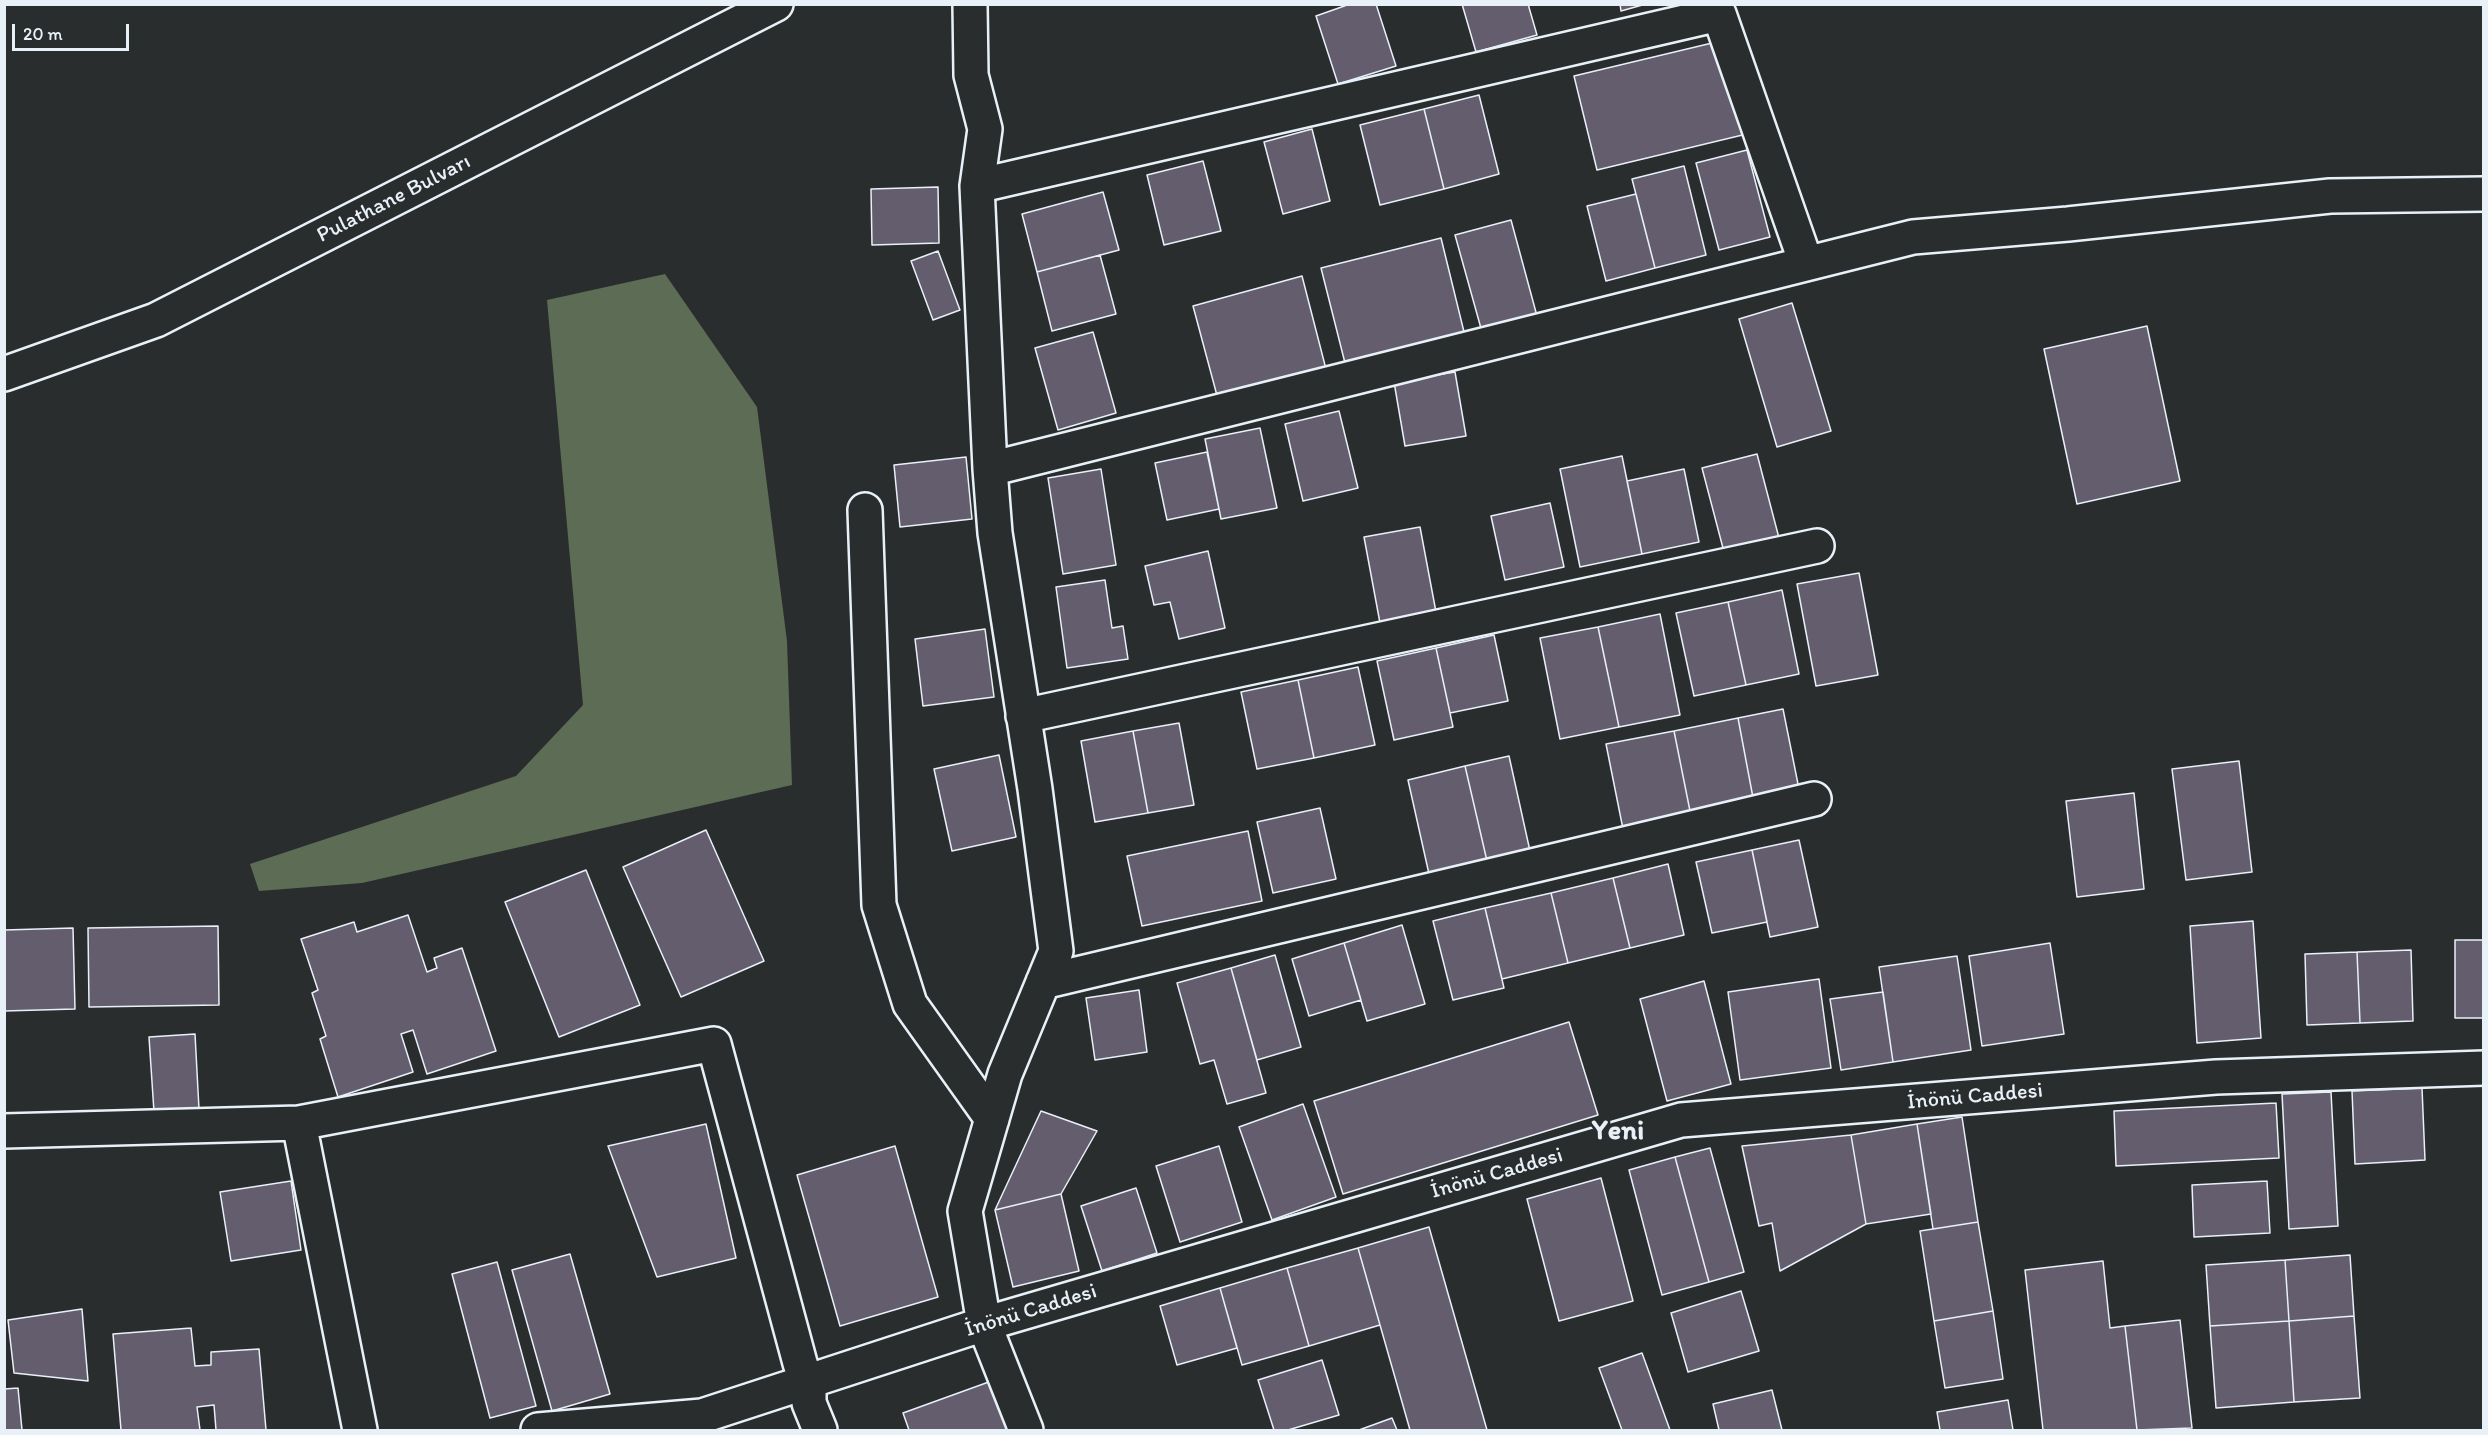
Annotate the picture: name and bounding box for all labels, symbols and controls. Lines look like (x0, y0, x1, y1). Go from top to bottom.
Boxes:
scale bar (15, 12, 132, 50)
text: 20 m (23, 23, 63, 45)
street label: Pulathane Bulvarı (313, 149, 475, 249)
street label: İnönü Caddesi (1906, 1078, 2044, 1116)
district label: Yeni (1592, 1115, 1644, 1149)
street label: İnönü Caddesi (1428, 1143, 1566, 1205)
street label: İnönü Caddesi (962, 1278, 1100, 1344)

